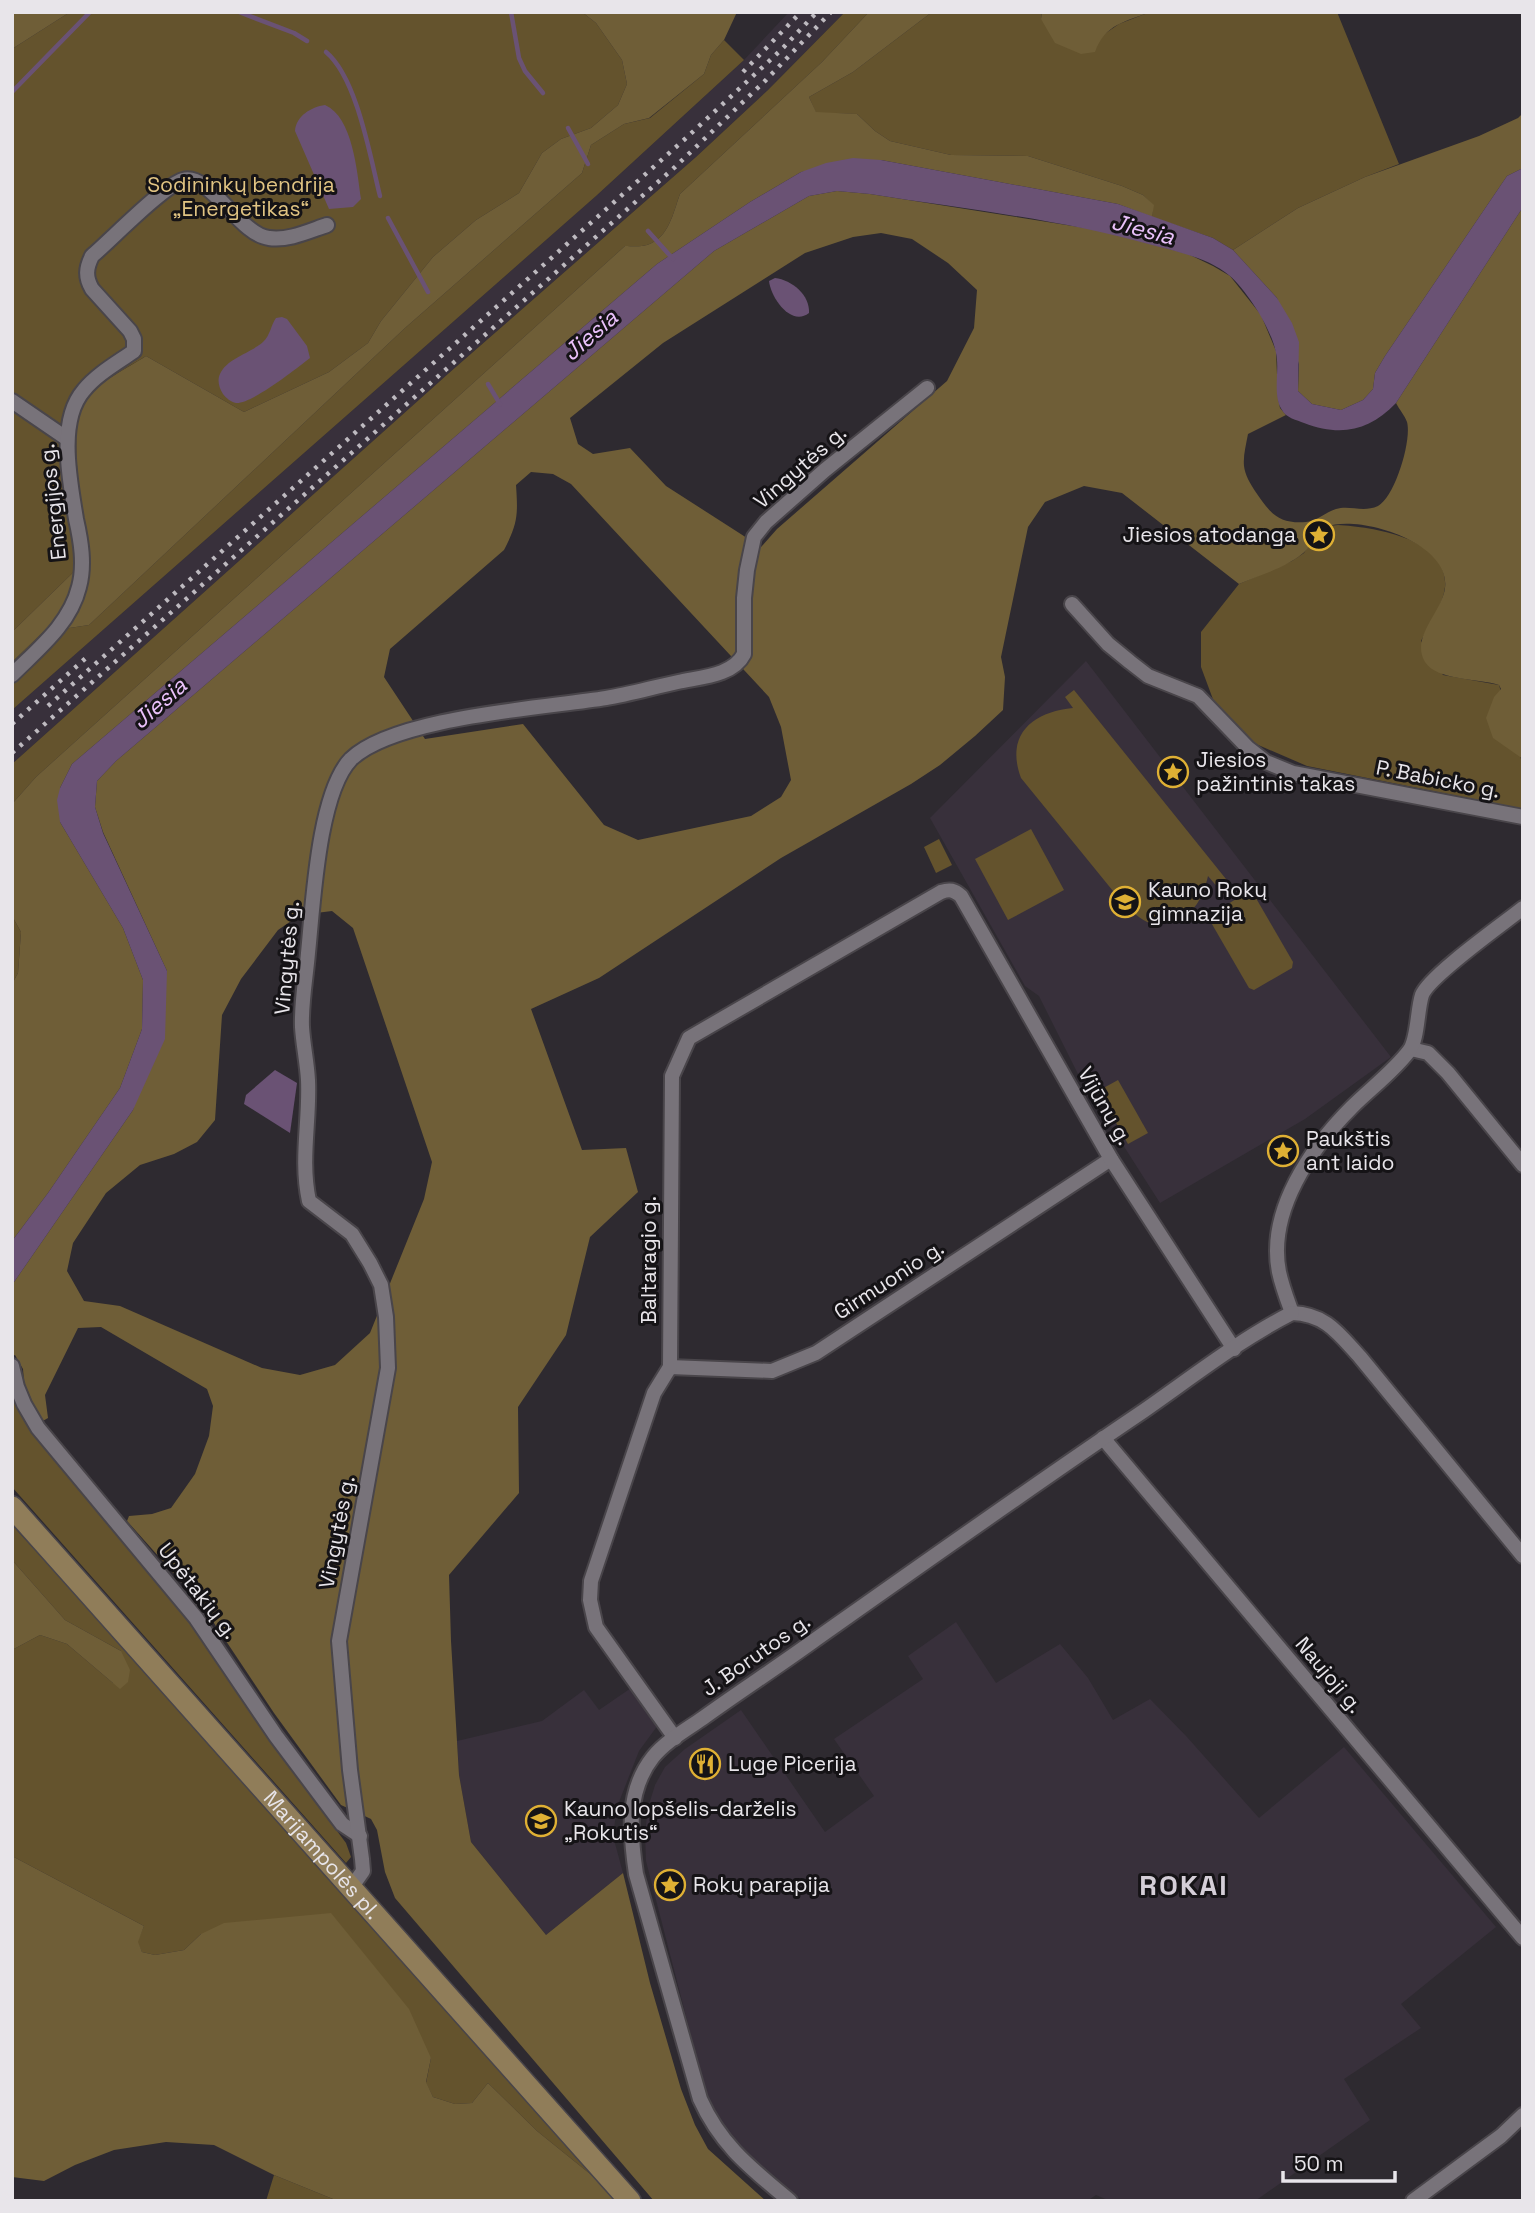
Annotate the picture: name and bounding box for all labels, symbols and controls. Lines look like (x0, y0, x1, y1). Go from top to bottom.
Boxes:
park label: Sodininkų bendrija „Energetikas“ (147, 171, 335, 222)
water label: Jiesia (1108, 206, 1178, 252)
water label: Jiesia (556, 302, 625, 367)
street label: Vingytės g. (748, 419, 852, 514)
street label: Energijos g. (33, 443, 72, 562)
place icon: Jiesios atodanga (1302, 518, 1336, 552)
place label: Jiesios atodanga (1123, 521, 1296, 548)
water label: Jiesia (125, 670, 194, 735)
place label: Jiesios pažintinis takas (1196, 746, 1355, 797)
street label: P. Babicko g. (1374, 753, 1502, 804)
place icon: Jiesios pažintinis takas (1156, 755, 1190, 789)
place label: Kauno Rokų gimnazija (1148, 876, 1267, 927)
school or university icon: Kauno Rokų gimnazija (1108, 885, 1142, 919)
street label: Vingytės g. (268, 900, 305, 1016)
street label: Vijūnų g. (1072, 1062, 1139, 1150)
place label: Paukštis ant laido (1306, 1125, 1395, 1176)
place icon: Paukštis ant laido (1266, 1134, 1300, 1168)
street label: Baltaragio g. (635, 1196, 662, 1324)
street label: Girmuonio g. (829, 1234, 949, 1325)
street label: Vingytės g. (312, 1473, 361, 1591)
street label: Upėtakių g. (152, 1537, 244, 1644)
street label: J. Borutos g. (696, 1607, 815, 1702)
street label: Naujoji g. (1290, 1631, 1369, 1718)
restaurant icon: Luge Picerija (688, 1747, 722, 1781)
place label: Luge Picerija (728, 1750, 857, 1777)
street label: Marijampolės pl. (258, 1785, 387, 1925)
place label: Kauno lopšelis-darželis „Rokutis“ (564, 1795, 797, 1846)
school or university icon: Kauno lopšelis-darželis „Rokutis“ (524, 1804, 558, 1838)
district label: ROKAI (1139, 1867, 1229, 1903)
place icon: Rokų parapija (653, 1868, 687, 1902)
place label: Rokų parapija (693, 1871, 830, 1898)
scale bar (1283, 2140, 1395, 2184)
text: 50 m (1294, 2150, 1344, 2177)

